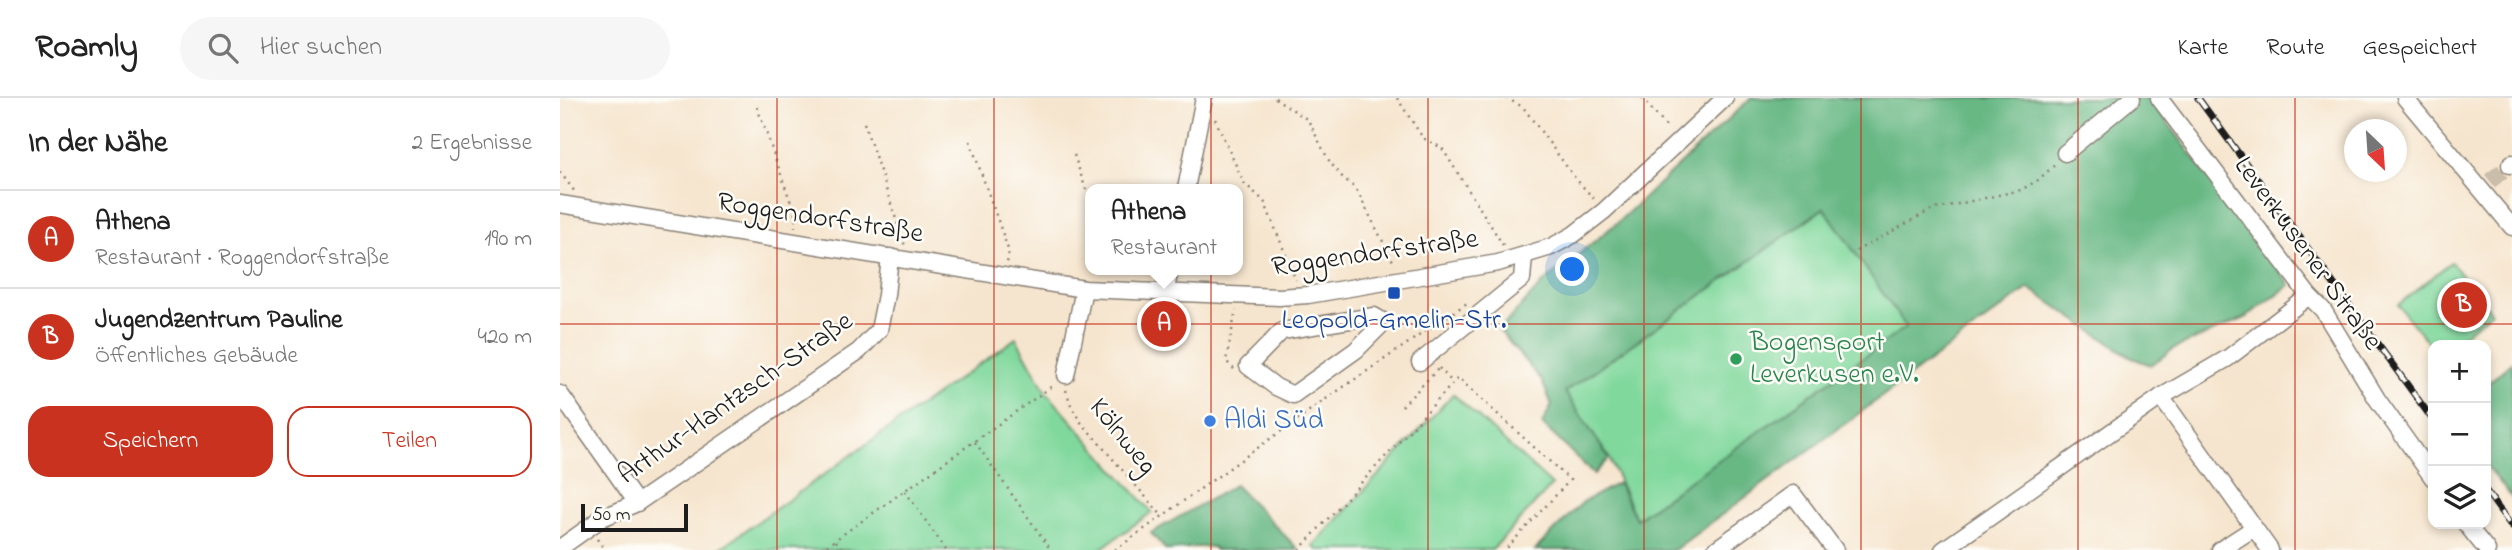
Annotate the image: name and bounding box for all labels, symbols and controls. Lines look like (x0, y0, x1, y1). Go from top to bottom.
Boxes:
search box (180, 17, 670, 80)
text: Roamly (35, 24, 138, 72)
icon: search (204, 29, 242, 67)
text: Hier suchen (260, 29, 382, 67)
text: Karte (2177, 31, 2228, 66)
text: Route (2266, 31, 2325, 66)
text: Gespeichert (2363, 31, 2477, 66)
north arrow (2344, 119, 2407, 182)
text: In der Nähe (28, 122, 168, 166)
text: 2 Ergebnisse (412, 127, 532, 160)
street label: Leverkusener Straße (2222, 148, 2392, 360)
street label: Roggendorfstraße (714, 182, 926, 256)
popup (1085, 184, 1243, 275)
text: Athena (1111, 194, 1186, 232)
text: Athena (95, 204, 171, 242)
street label: Roggendorfstraße (1269, 219, 1481, 289)
text: A (44, 223, 58, 256)
text: 190 m (484, 223, 532, 256)
text: Restaurant (1111, 232, 1217, 265)
text: Restaurant · Roggendorfstraße (95, 242, 389, 275)
your location (1555, 252, 1589, 286)
pin: B (2441, 279, 2487, 331)
marker: Leopold-Gmelin-Str. (1386, 285, 1402, 301)
pin: A (1141, 298, 1187, 350)
place label: Leopold-Gmelin-Str. (1281, 301, 1507, 342)
text: Jugendzentrum Pauline (95, 302, 343, 340)
street label: Arthur-Hantzsch-Straße (610, 302, 862, 496)
text: B (43, 321, 59, 354)
text: 420 m (478, 321, 532, 354)
place label: Bogensport Leverkusen e.V. (1749, 323, 1919, 396)
text: Öffentliches Gebäude (95, 340, 298, 373)
map controls (2428, 340, 2491, 529)
button: + (2428, 340, 2491, 403)
marker: Bogensport Leverkusen e.V. (1728, 351, 1744, 367)
street label: Kölnweg (1078, 389, 1166, 485)
place label: Aldi Süd (1224, 401, 1324, 442)
button: − (2428, 403, 2491, 466)
button: Speichern (28, 406, 273, 477)
button: Teilen (287, 406, 532, 477)
marker: Aldi Süd (1202, 413, 1218, 429)
button: layers (2428, 466, 2491, 529)
scale bar (581, 501, 688, 533)
text: 50 m (592, 502, 631, 529)

